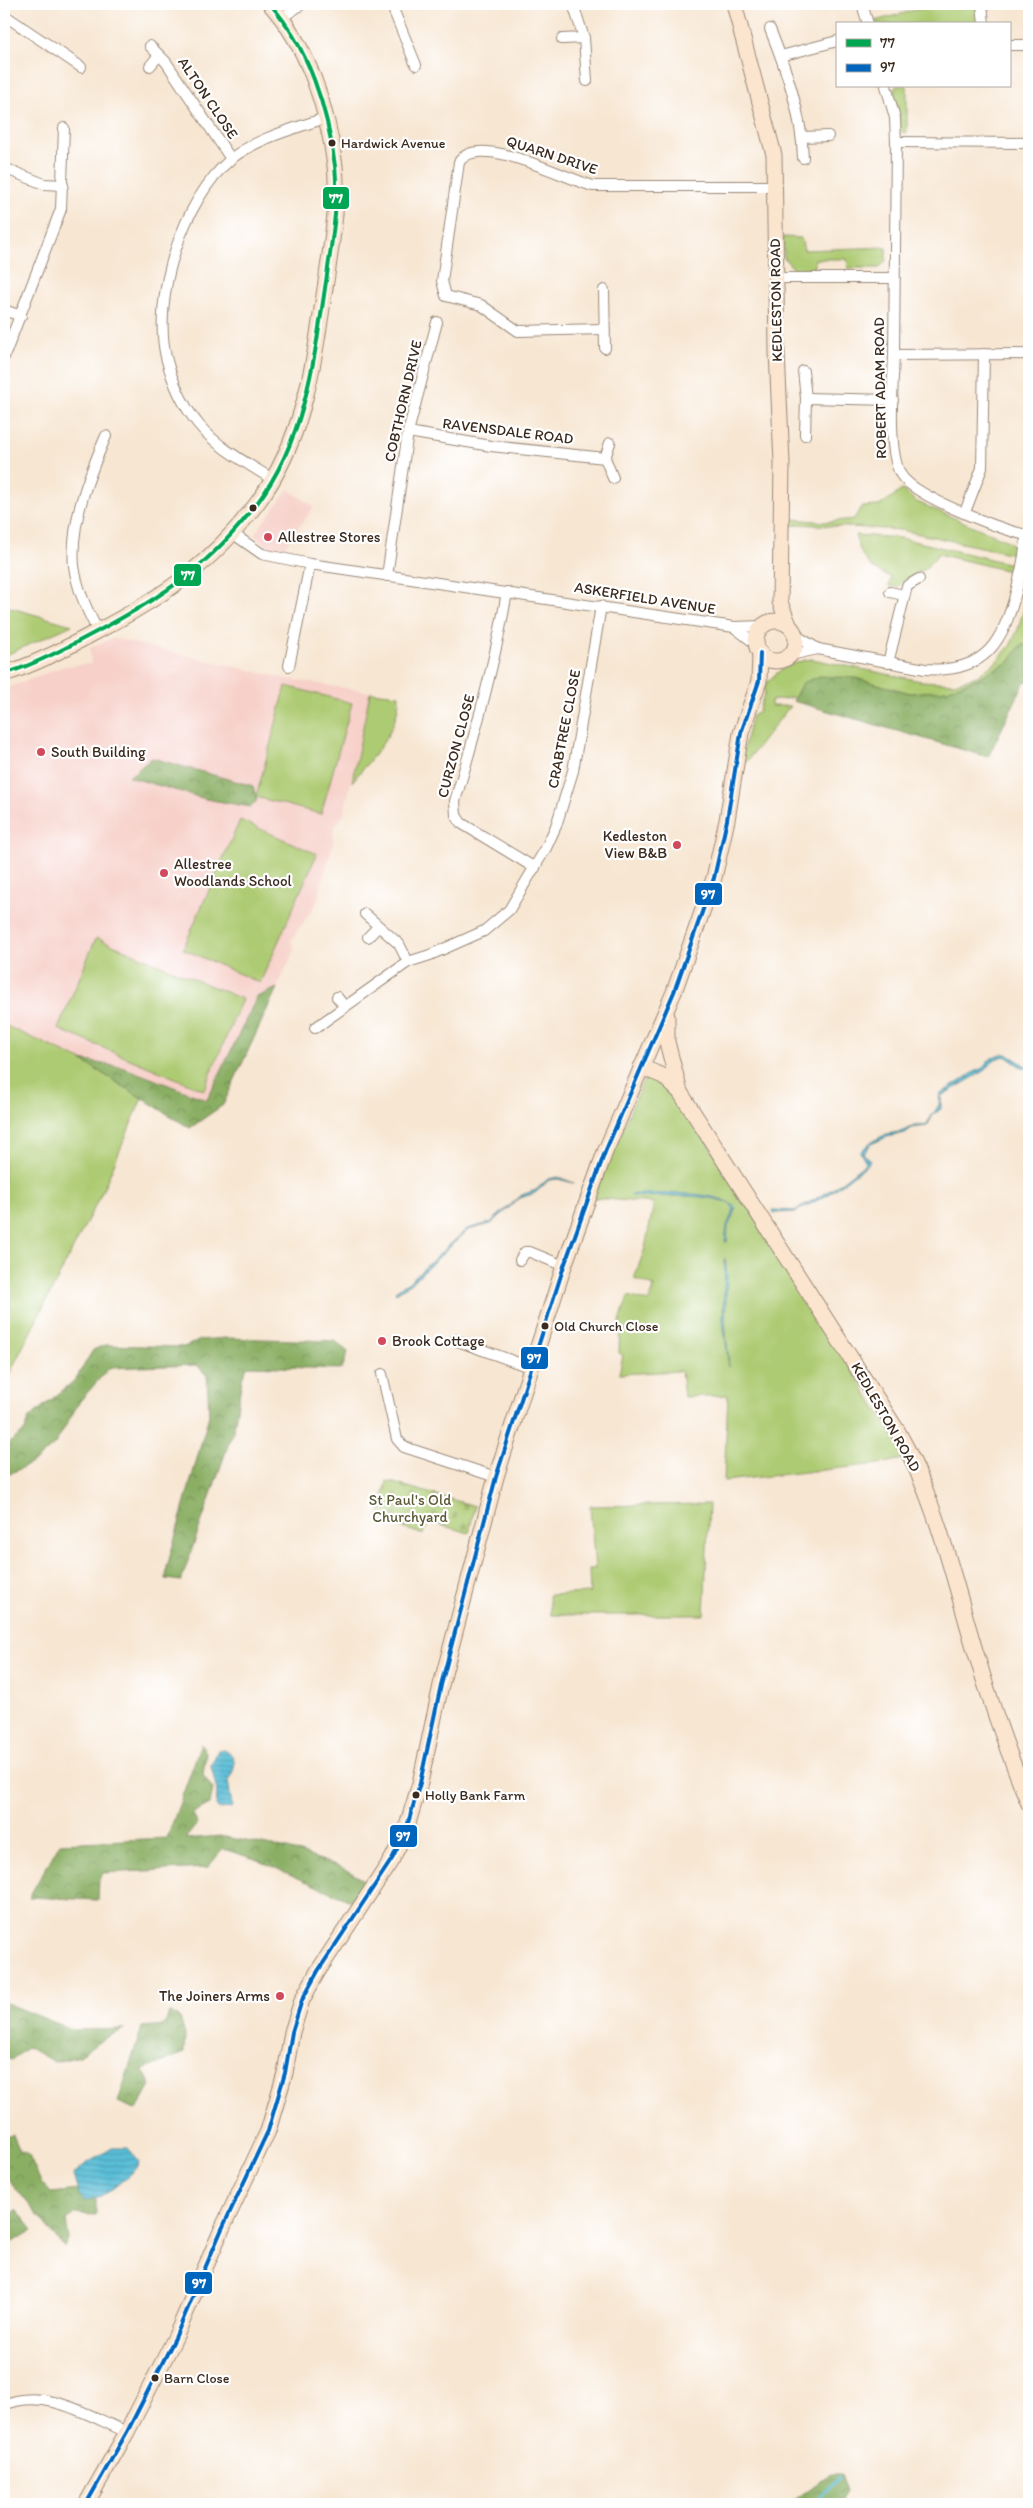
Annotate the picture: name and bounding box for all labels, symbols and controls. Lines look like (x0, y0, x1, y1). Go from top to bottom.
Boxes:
legend (836, 22, 1010, 88)
text: 77 (880, 34, 895, 52)
street label: ALTON CLOSE (174, 54, 242, 142)
text: 97 (880, 58, 896, 76)
street label: QUARN DRIVE (504, 132, 600, 178)
place label: Hardwick Avenue (341, 135, 446, 152)
marker: Hardwick Avenue (327, 138, 337, 148)
line badge: 77 (322, 186, 350, 210)
text: 77 (328, 190, 343, 207)
street label: KEDLESTON ROAD (766, 238, 786, 362)
street label: ROBERT ADAM ROAD (870, 317, 890, 459)
street label: COBTHORN DRIVE (380, 338, 426, 464)
street label: RAVENSDALE ROAD (442, 414, 574, 448)
unlabelled marker (248, 503, 258, 513)
place label: Allestree Stores (278, 528, 381, 546)
marker: Allestree Stores (262, 531, 274, 543)
line badge: 77 (173, 563, 202, 587)
text: 77 (180, 567, 195, 584)
street label: ASKERFIELD AVENUE (573, 578, 717, 618)
street label: CRABTREE CLOSE (544, 668, 584, 790)
street label: CURZON CLOSE (434, 692, 478, 800)
place label: South Building (51, 743, 146, 761)
marker: South Building (35, 746, 47, 758)
place label: Kedleston View B&B (603, 827, 667, 862)
marker: Kedleston View B&B (671, 839, 683, 851)
place label: Allestree Woodlands School (174, 855, 293, 890)
marker: Allestree Woodlands School (158, 867, 170, 879)
line badge: 97 (694, 882, 723, 906)
text: 97 (701, 886, 715, 903)
place label: Old Church Close (554, 1318, 659, 1335)
marker: Old Church Close (540, 1321, 550, 1331)
place label: Brook Cottage (392, 1332, 485, 1350)
marker: Brook Cottage (376, 1335, 388, 1347)
line badge: 97 (520, 1346, 549, 1370)
text: 97 (527, 1350, 541, 1367)
street label: KEDLESTON ROAD (847, 1359, 925, 1475)
park label: St Paul's Old Churchyard (369, 1491, 451, 1526)
place label: Holly Bank Farm (425, 1787, 525, 1804)
marker: Holly Bank Farm (411, 1790, 421, 1800)
line badge: 97 (389, 1824, 418, 1848)
text: 97 (396, 1828, 410, 1845)
place label: The Joiners Arms (159, 1987, 270, 2005)
marker: The Joiners Arms (274, 1990, 286, 2002)
line badge: 97 (184, 2271, 213, 2295)
text: 97 (192, 2275, 206, 2292)
place label: Barn Close (164, 2370, 230, 2387)
marker: Barn Close (150, 2373, 160, 2383)

